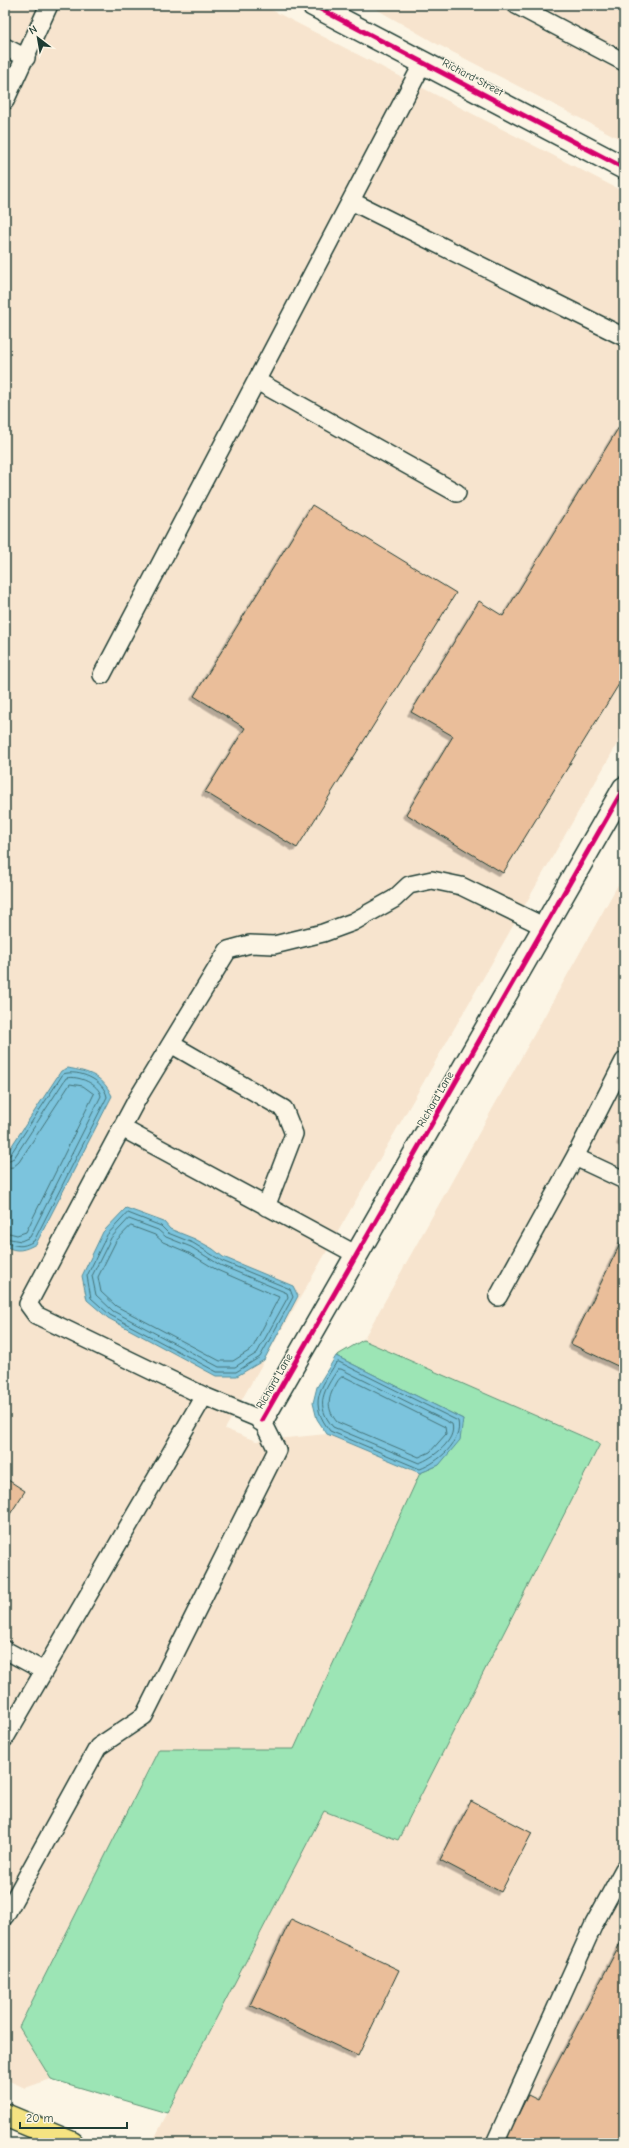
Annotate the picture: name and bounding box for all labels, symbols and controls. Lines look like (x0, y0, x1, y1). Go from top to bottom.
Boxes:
north arrow (18, 18, 58, 58)
text: N (27, 22, 40, 37)
street label: Richard Street (440, 56, 506, 99)
street label: Richard Lane (414, 1069, 457, 1129)
street label: Richard Lane (253, 1351, 296, 1411)
scale bar (20, 2104, 127, 2130)
text: 20 m (26, 2111, 54, 2125)

